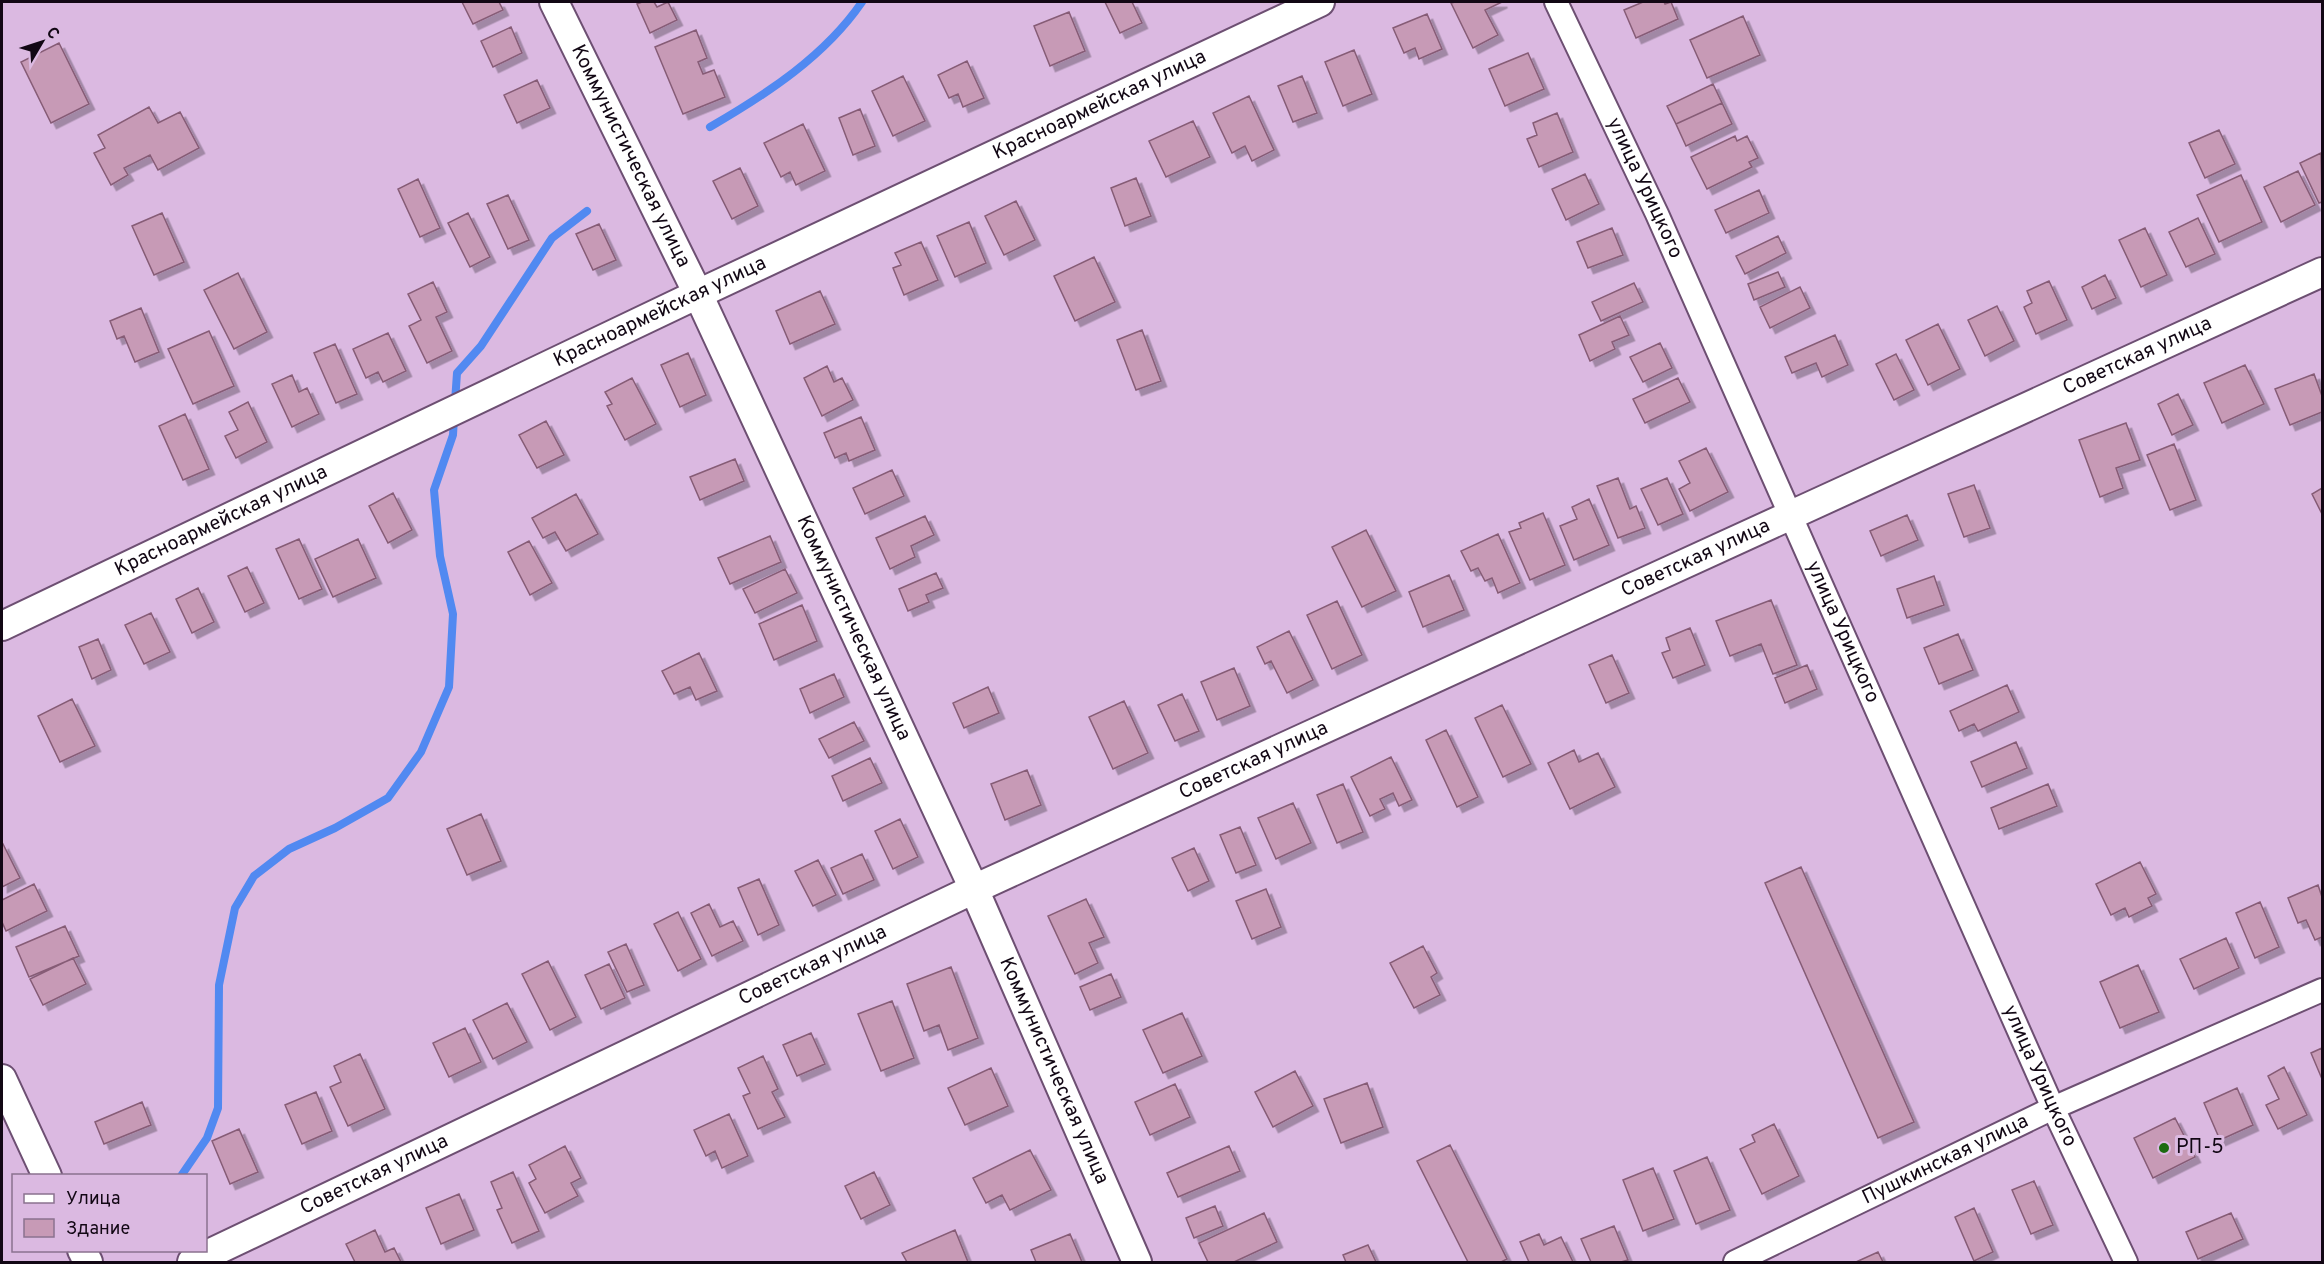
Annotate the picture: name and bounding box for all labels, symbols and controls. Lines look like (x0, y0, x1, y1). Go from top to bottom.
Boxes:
north arrow (12, 12, 72, 72)
text: С (41, 24, 63, 44)
street label: Коммунистическая улица (564, 41, 696, 272)
street label: Красноармейская улица (989, 44, 1211, 167)
street label: улица Урицкого (1600, 113, 1688, 263)
street label: Красноармейская улица (549, 251, 771, 374)
street label: Советская улица (2059, 311, 2216, 402)
street label: Красноармейская улица (111, 460, 332, 583)
street label: Коммунистическая улица (790, 512, 916, 745)
street label: Советская улица (1617, 513, 1774, 604)
street label: улица Урицкого (1799, 557, 1885, 707)
street label: Советская улица (1175, 716, 1332, 806)
street label: Советская улица (735, 919, 891, 1012)
street label: Коммунистическая улица (993, 953, 1114, 1188)
street label: улица Урицкого (1996, 1001, 2083, 1151)
street label: Пушкинская улица (1858, 1109, 2033, 1211)
street label: Советская улица (296, 1129, 453, 1221)
place label: РП-5 (2176, 1135, 2224, 1161)
marker: РП-5 (2157, 1141, 2171, 1155)
legend (12, 1174, 207, 1252)
text: Улица (66, 1188, 120, 1211)
text: Здание (66, 1218, 130, 1241)

